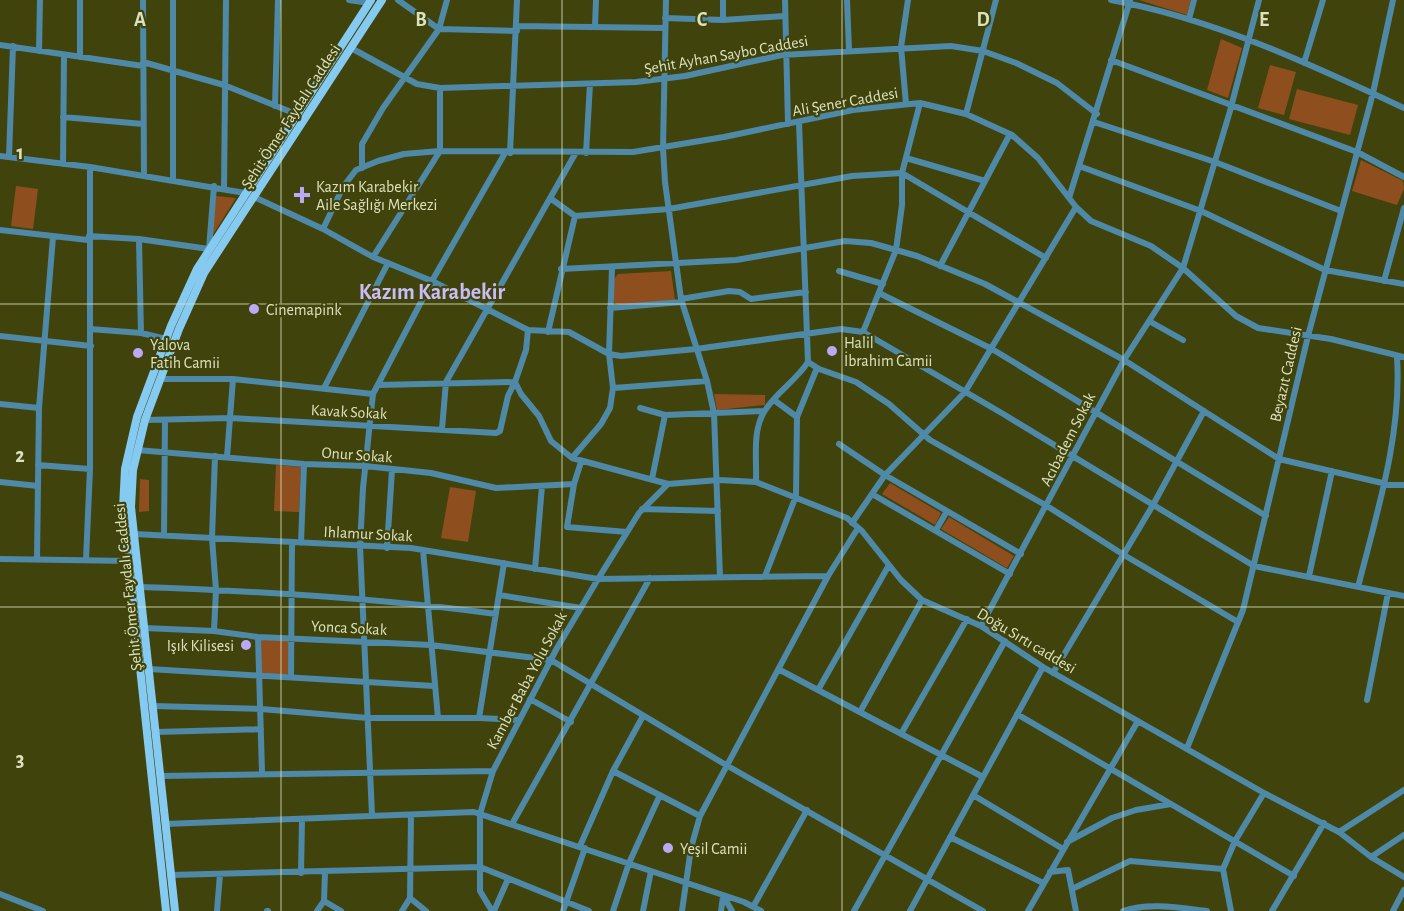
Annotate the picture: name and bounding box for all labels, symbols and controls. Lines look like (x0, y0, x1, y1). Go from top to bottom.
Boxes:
text: A (134, 10, 146, 30)
text: B (415, 10, 427, 30)
text: C (697, 10, 708, 30)
text: D (976, 10, 990, 30)
text: E (1259, 10, 1269, 30)
street label: Şehit Ayhan Saybo Caddesi (643, 33, 810, 78)
street label: Şehit Ömer Faydalı Caddesi (237, 40, 344, 192)
street label: Ali Şener Caddesi (791, 85, 899, 119)
text: 1 (16, 143, 24, 163)
place label: Kazım Karabekir Aile Sağlığı Merkezi (316, 179, 437, 213)
marker: Kazım Karabekir Aile Sağlığı Merkezi (293, 186, 311, 204)
district label: Kazım Karabekir (359, 281, 506, 303)
marker: Cinemapink (247, 302, 261, 316)
place label: Cinemapink (266, 302, 342, 318)
street label: Beyazıt Caddesi (1267, 325, 1306, 424)
place label: Halil İbrahim Camii (844, 335, 932, 369)
place label: Yalova Fatih Camii (150, 337, 220, 371)
marker: Halil İbrahim Camii (825, 344, 839, 358)
marker: Yalova Fatih Camii (131, 346, 145, 360)
street label: Acıbadem Sokak (1038, 390, 1099, 489)
street label: Kavak Sokak (310, 402, 388, 422)
street label: Onur Sokak (321, 445, 394, 466)
text: 2 (15, 446, 25, 466)
street label: Şehit Ömer Faydalı Caddesi (109, 502, 146, 672)
street label: Ihlamur Sokak (323, 524, 414, 544)
street label: Doğu Sırtı caddesi (974, 605, 1079, 677)
street label: Kamber Baba Yolu Sokak (484, 609, 570, 752)
street label: Yonca Sokak (310, 618, 388, 638)
place label: Işık Kilisesi (167, 638, 234, 654)
marker: Işık Kilisesi (239, 638, 253, 652)
text: 3 (16, 750, 24, 770)
marker: Yeşil Camii (661, 841, 675, 855)
place label: Yeşil Camii (680, 841, 747, 857)

